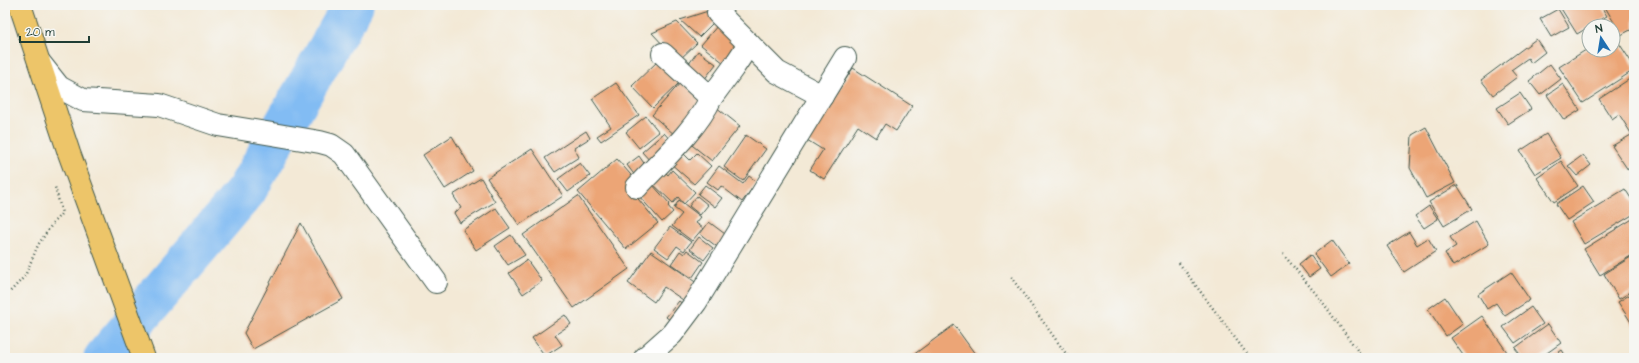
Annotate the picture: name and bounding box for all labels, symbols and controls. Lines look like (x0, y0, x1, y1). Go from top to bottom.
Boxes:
scale bar (20, 18, 89, 44)
north arrow (1581, 18, 1621, 58)
text: N (1594, 21, 1604, 37)
text: 20 m (26, 24, 55, 41)

